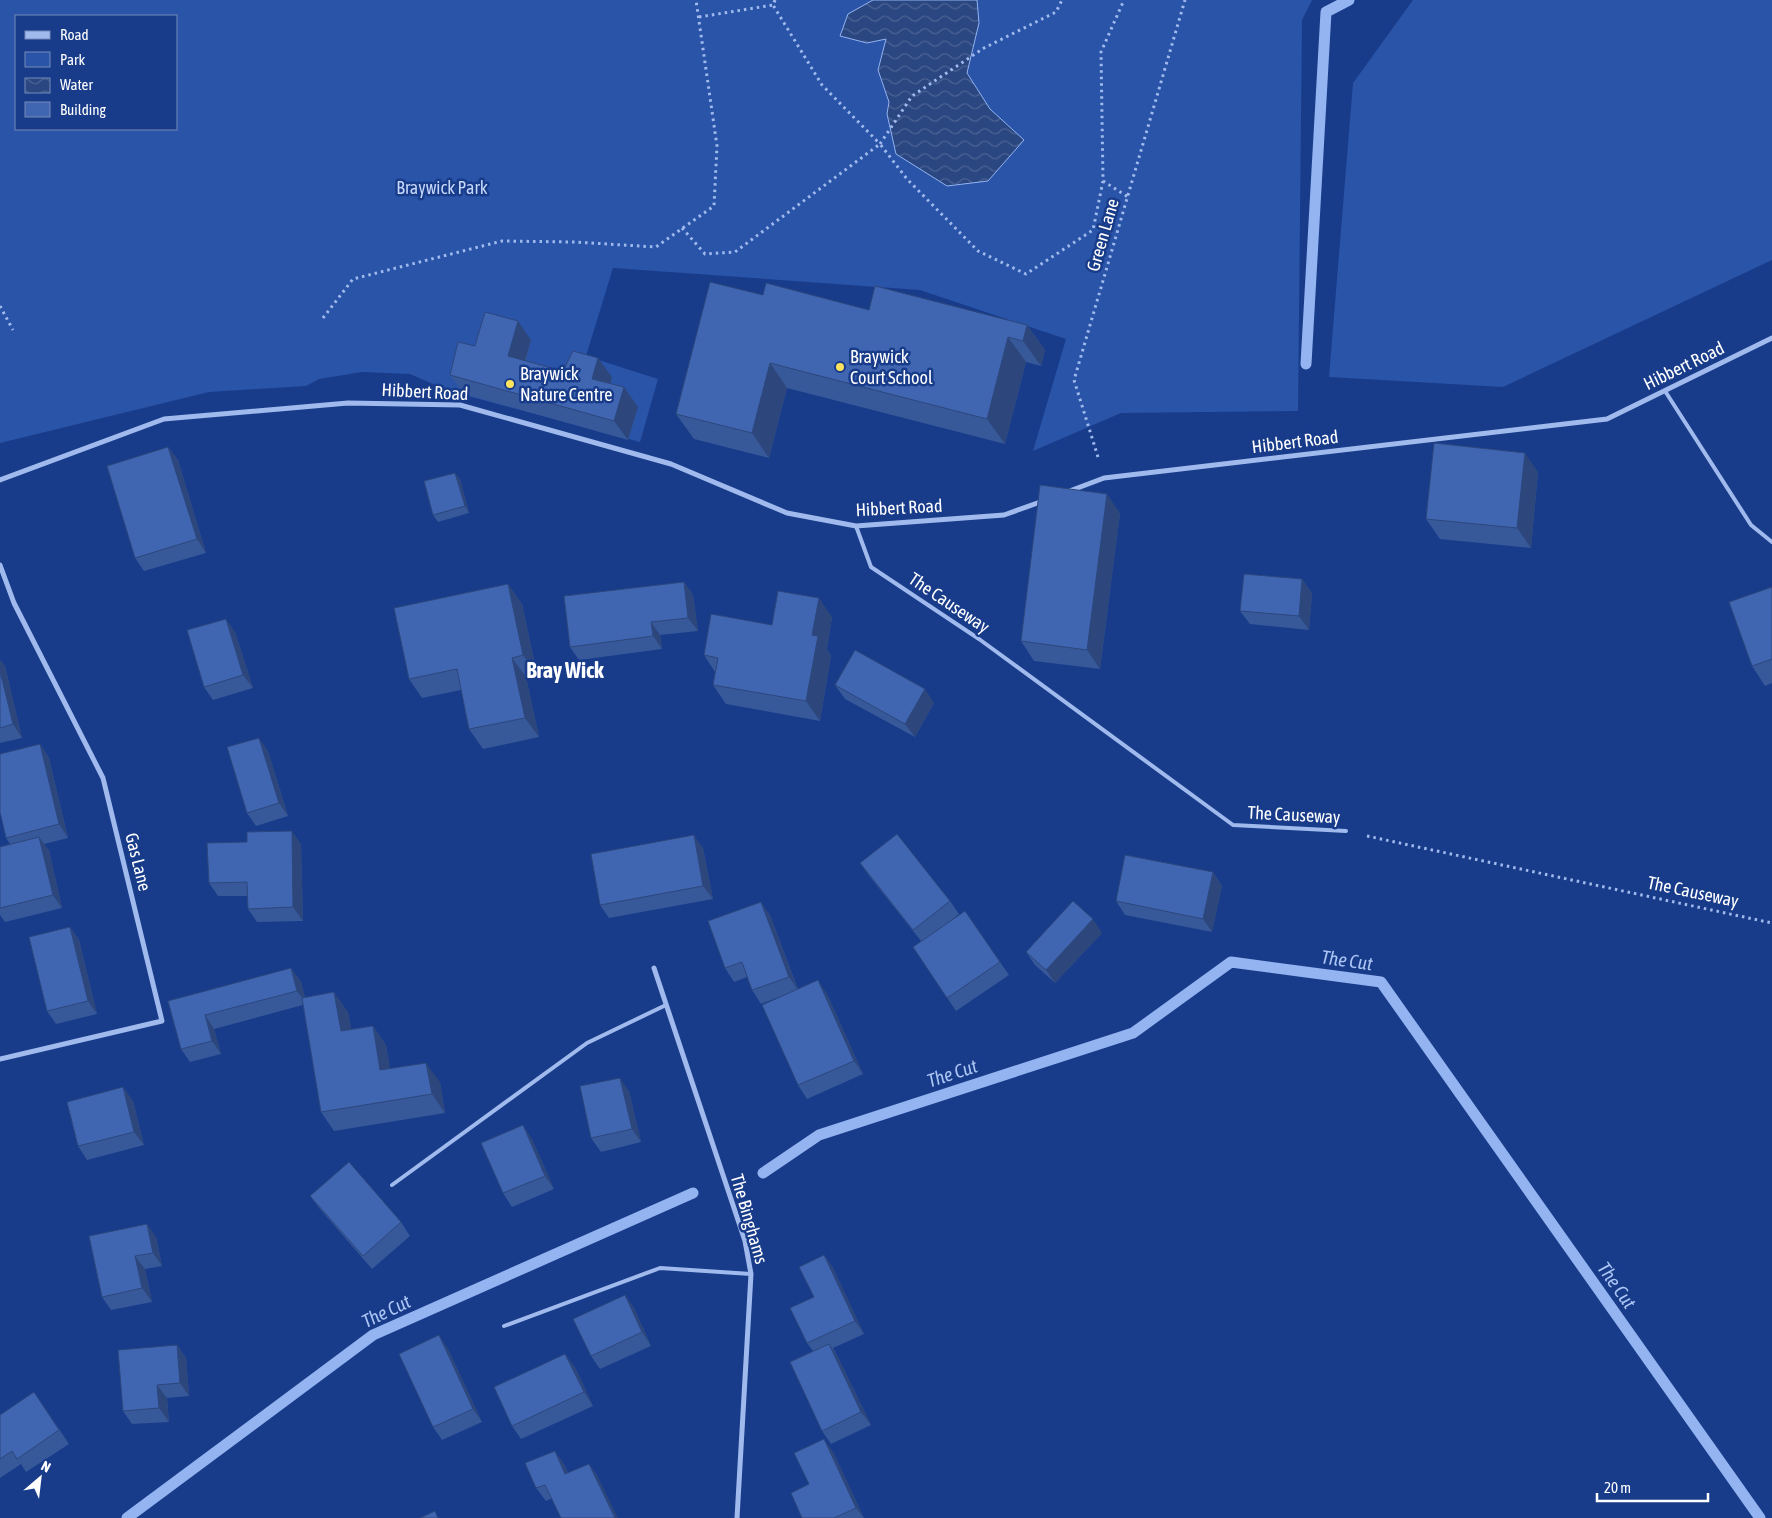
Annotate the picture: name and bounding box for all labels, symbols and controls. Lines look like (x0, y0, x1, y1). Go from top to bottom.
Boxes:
legend (15, 15, 178, 130)
text: Road (60, 26, 89, 43)
text: Park (60, 51, 85, 68)
text: Water (60, 76, 93, 93)
text: Building (60, 101, 106, 118)
park label: Braywick Park (396, 177, 488, 198)
street label: Green Lane (1082, 196, 1123, 274)
street label: Hibbert Road (1640, 337, 1727, 394)
place label: Braywick Court School (850, 346, 933, 388)
marker: Braywick Court School (834, 361, 846, 373)
place label: Braywick Nature Centre (520, 363, 612, 405)
marker: Braywick Nature Centre (504, 378, 516, 390)
street label: Hibbert Road (381, 379, 469, 404)
street label: Hibbert Road (1250, 426, 1339, 457)
street label: Hibbert Road (855, 495, 943, 520)
street label: The Causeway (905, 568, 994, 637)
district label: Bray Wick (526, 657, 604, 683)
street label: The Causeway (1247, 802, 1341, 827)
street label: Gas Lane (121, 831, 156, 893)
street label: The Causeway (1646, 872, 1741, 911)
water label: The Cut (1320, 946, 1375, 975)
water label: The Cut (924, 1054, 980, 1091)
street label: The Binghams (727, 1172, 772, 1266)
water label: The Cut (1593, 1258, 1641, 1313)
water label: The Cut (358, 1290, 414, 1332)
north arrow (15, 1453, 65, 1503)
text: N (39, 1458, 54, 1476)
scale bar (1597, 1470, 1708, 1502)
text: 20 m (1604, 1479, 1631, 1496)

